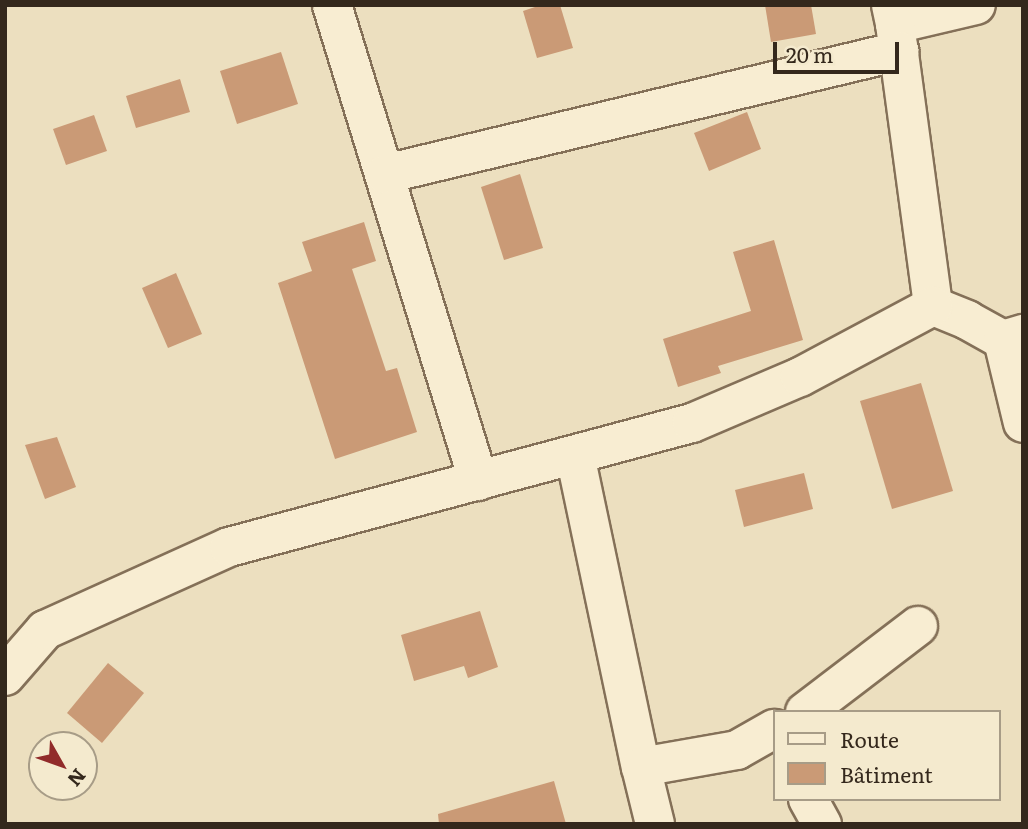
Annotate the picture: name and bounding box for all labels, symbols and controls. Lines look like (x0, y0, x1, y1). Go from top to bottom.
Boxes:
scale bar (776, 28, 902, 72)
text: 20 m (786, 38, 833, 69)
legend (772, 710, 1000, 801)
text: Route (840, 723, 899, 754)
north arrow (28, 731, 98, 801)
text: Bâtiment (840, 758, 933, 789)
text: N (62, 763, 93, 793)

